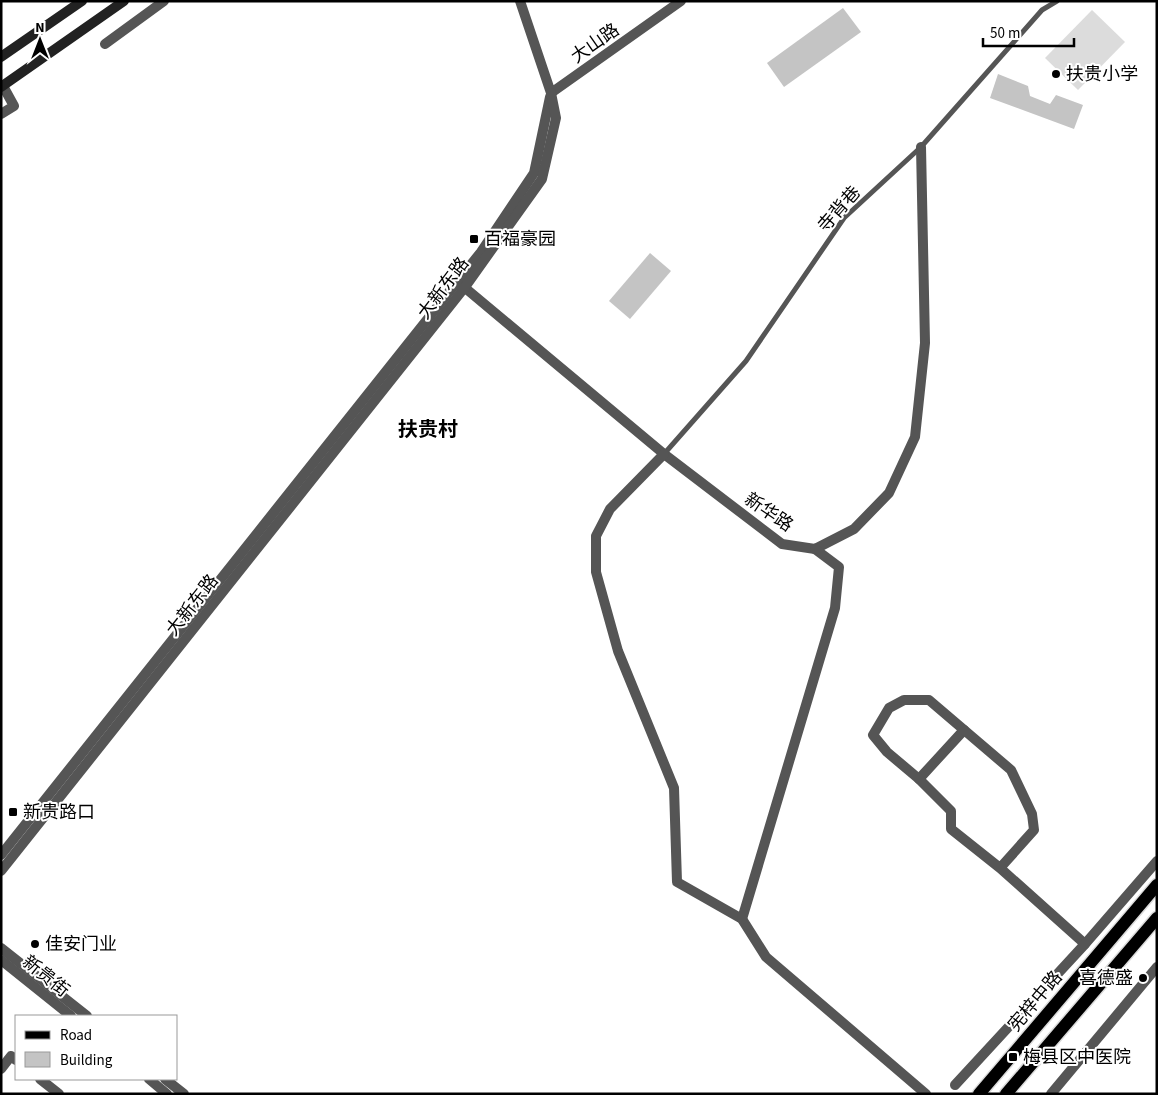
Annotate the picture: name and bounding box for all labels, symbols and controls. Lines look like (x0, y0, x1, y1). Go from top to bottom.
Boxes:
north arrow (15, 15, 65, 65)
scale bar (983, 15, 1074, 47)
text: N (35, 18, 45, 38)
street label: 大山路 (566, 18, 625, 69)
text: 50 m (990, 23, 1020, 44)
place label: 扶贵小学 (1066, 62, 1138, 87)
marker: 扶贵小学 (1050, 68, 1062, 80)
street label: 寺背巷 (812, 181, 867, 238)
place label: 百福豪园 (484, 227, 556, 252)
marker: 百福豪园 (468, 233, 480, 245)
street label: 大新东路 (412, 252, 475, 325)
district label: 扶贵村 (398, 416, 458, 444)
street label: 新华路 (739, 487, 798, 538)
street label: 大新东路 (160, 569, 224, 641)
place label: 新贵路口 (23, 800, 95, 825)
marker: 新贵路口 (7, 806, 19, 818)
place label: 佳安门业 (45, 932, 117, 957)
marker: 佳安门业 (29, 938, 41, 950)
street label: 新贵街 (17, 950, 75, 1003)
street label: 宪梓中路 (1003, 966, 1068, 1037)
place label: 喜德盛 (1079, 966, 1133, 991)
marker: 喜德盛 (1137, 972, 1149, 984)
legend (15, 1015, 178, 1080)
text: Road (60, 1025, 92, 1046)
place label: 梅县区中医院 (1023, 1045, 1131, 1070)
text: Building (60, 1050, 113, 1071)
marker: 梅县区中医院 (1007, 1051, 1019, 1063)

